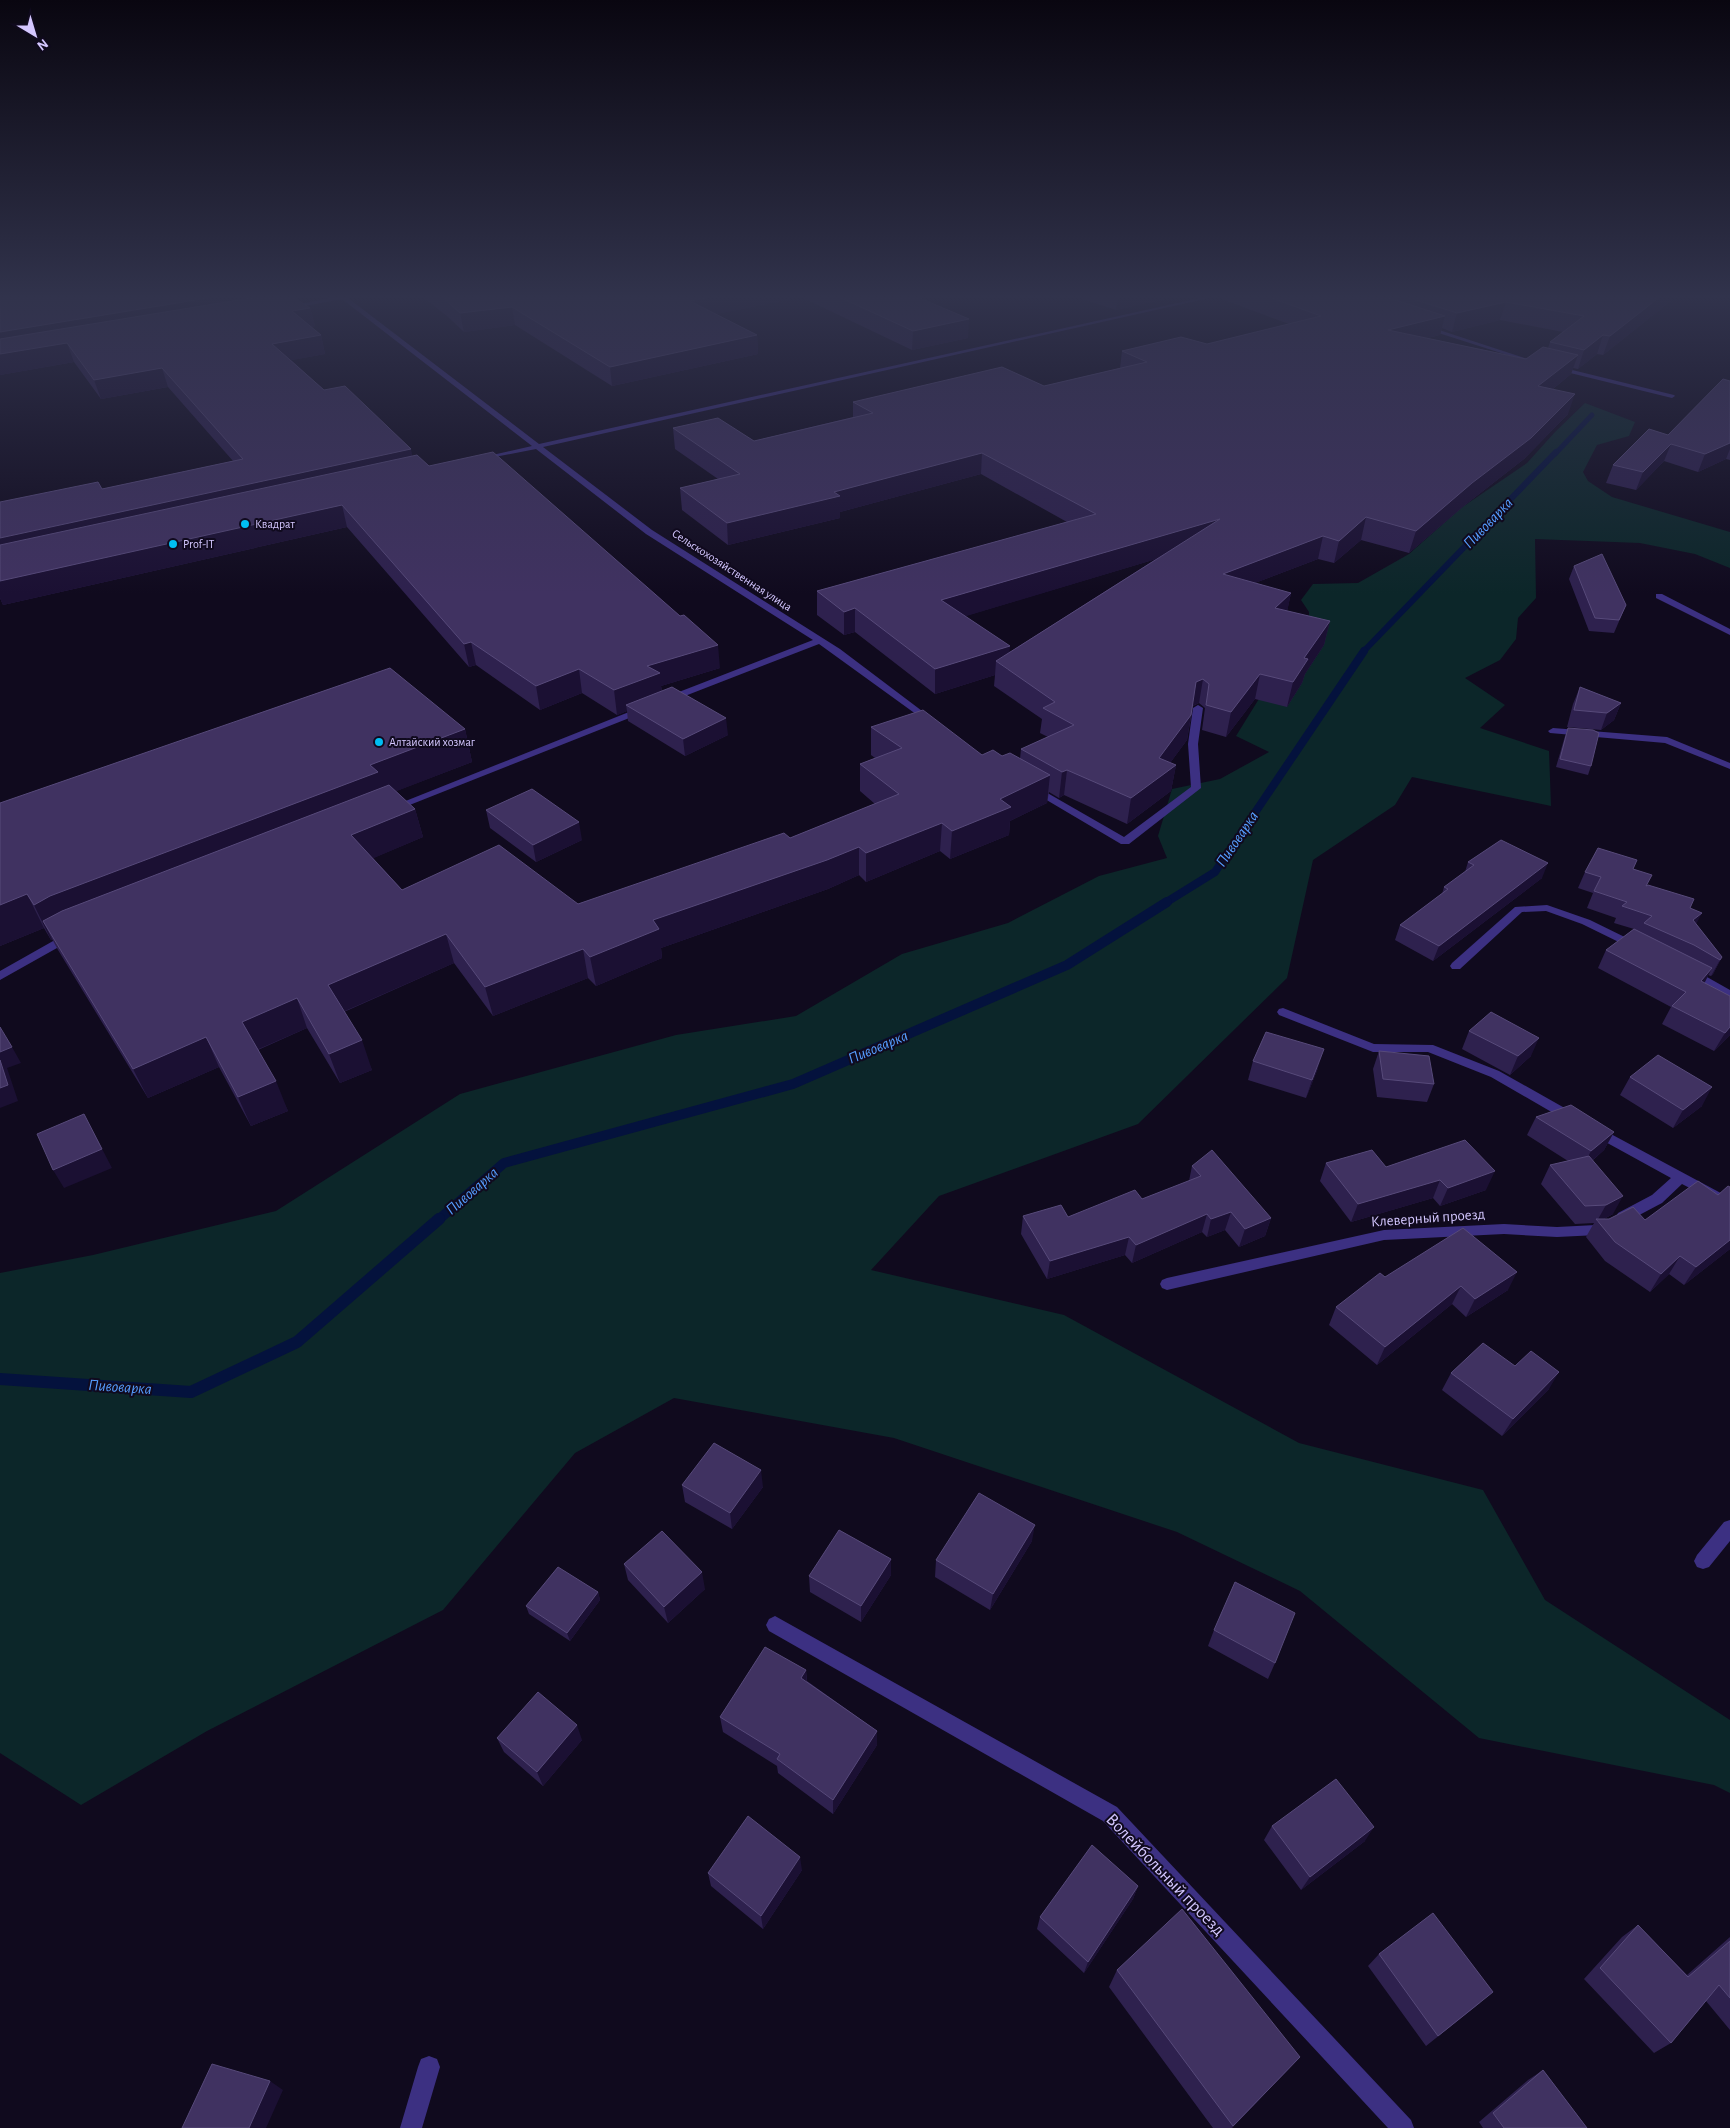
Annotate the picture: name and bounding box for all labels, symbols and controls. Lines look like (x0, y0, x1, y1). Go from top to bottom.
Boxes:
north arrow (10, 10, 60, 60)
text: N (34, 36, 51, 53)
water label: Пивоварка (1460, 495, 1517, 552)
marker: Квадрат (239, 518, 251, 530)
place label: Квадрат (255, 518, 295, 530)
street label: Сельскохозяйственная улица (669, 527, 794, 614)
marker: Prof-IT (167, 538, 179, 550)
place label: Prof-IT (183, 538, 215, 550)
marker: Алтайский хозмаг (373, 736, 385, 748)
place label: Алтайский хозмаг (389, 736, 476, 748)
water label: Пивоварка (1213, 808, 1262, 870)
water label: Пивоварка (846, 1027, 911, 1068)
water label: Пивоварка (443, 1164, 502, 1219)
street label: Клеверный проезд (1370, 1207, 1486, 1229)
water label: Пивоварка (88, 1377, 152, 1398)
street label: Волейбольный проезд (1102, 1810, 1229, 1940)

